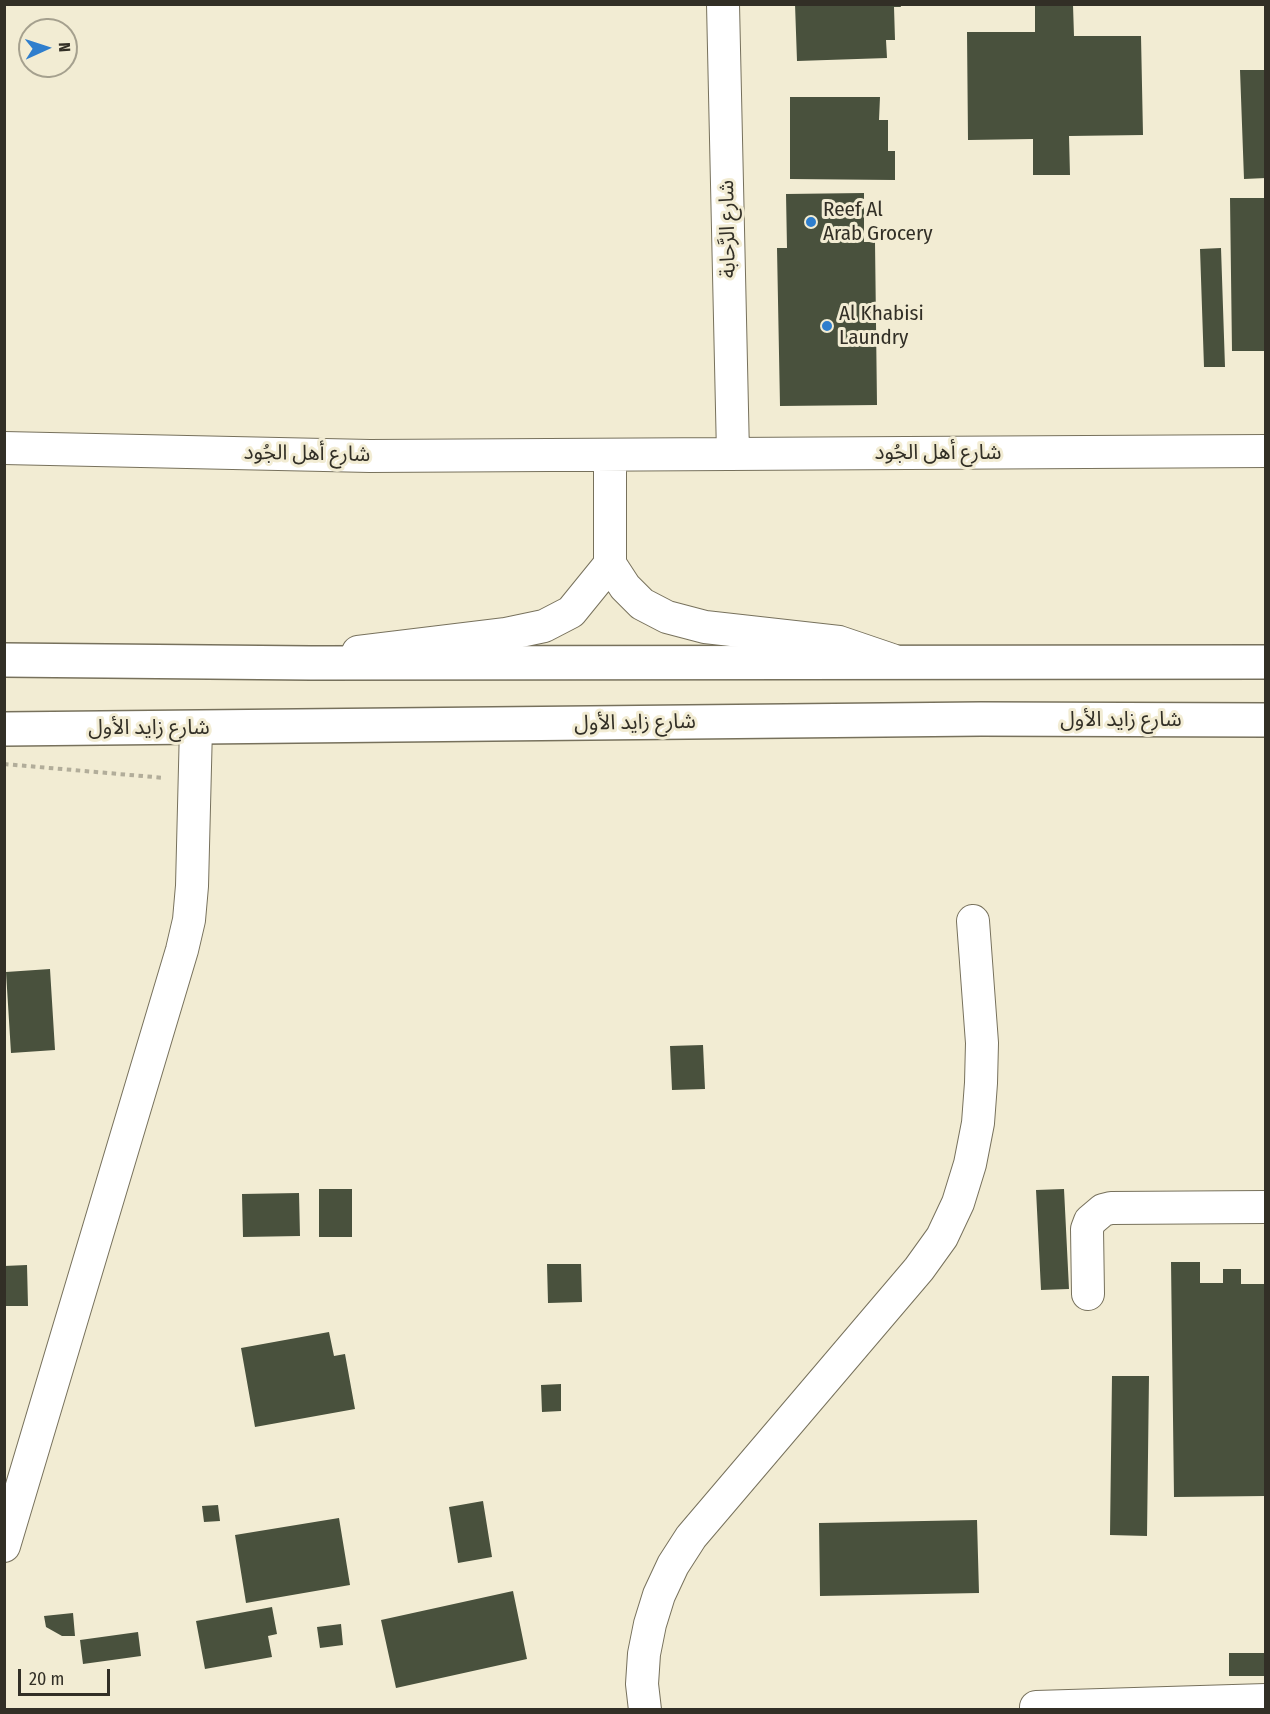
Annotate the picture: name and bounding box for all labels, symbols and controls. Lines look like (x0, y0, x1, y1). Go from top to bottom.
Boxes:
north arrow (18, 18, 78, 78)
text: N (55, 42, 74, 52)
street label: شارع الرَّحابة (715, 180, 741, 278)
place label: Reef Al Arab Grocery (823, 197, 933, 247)
marker: Reef Al Arab Grocery (804, 215, 818, 229)
place label: Al Khabisi Laundry (839, 301, 924, 351)
marker: Al Khabisi Laundry (820, 319, 834, 333)
street label: شارع أهل الجُود (243, 440, 371, 468)
street label: شارع أهل الجُود (875, 440, 1001, 466)
street label: شارع زايد الأول (1060, 707, 1182, 733)
street label: شارع زايد الأول (574, 709, 696, 737)
street label: شارع زايد الأول (88, 715, 210, 741)
scale bar (21, 1657, 112, 1695)
text: 20 m (29, 1668, 64, 1690)

